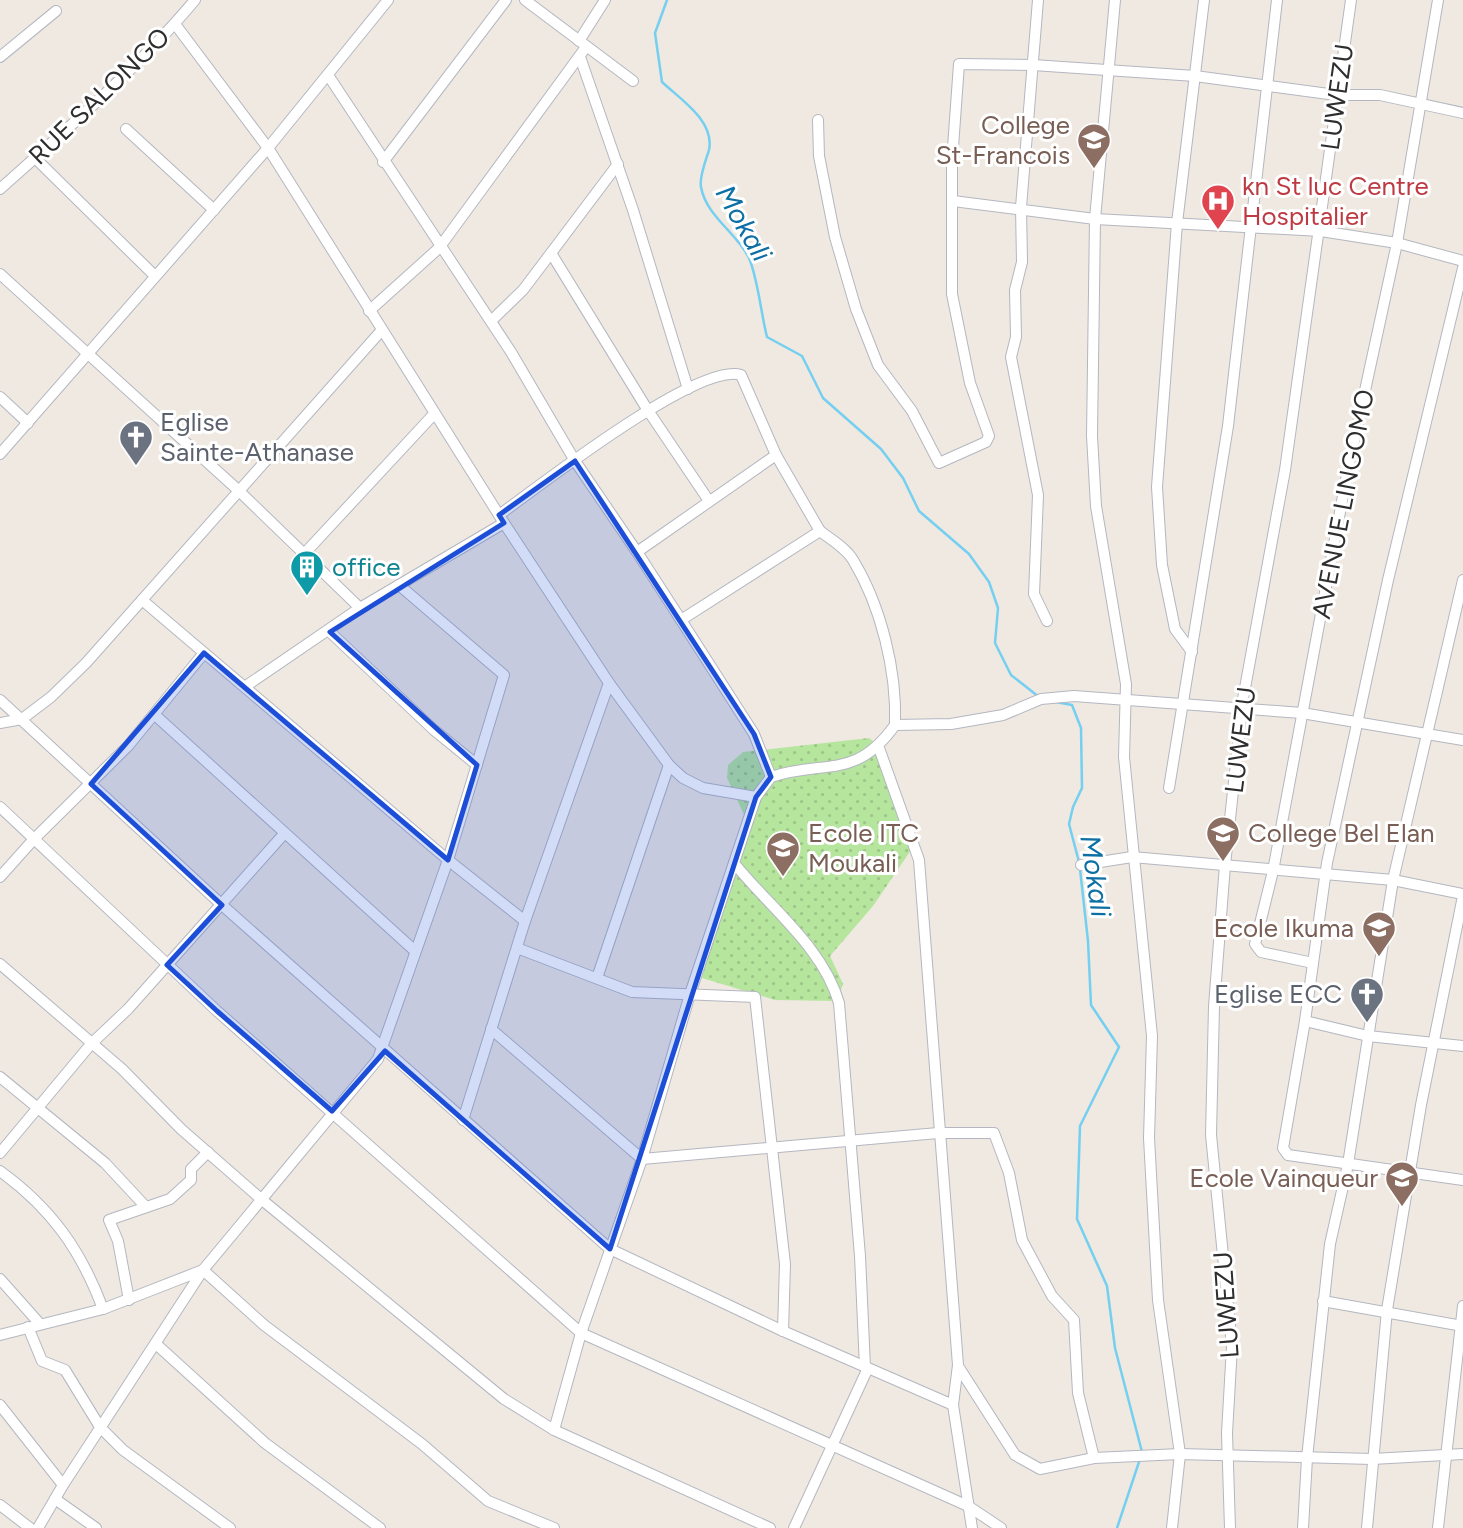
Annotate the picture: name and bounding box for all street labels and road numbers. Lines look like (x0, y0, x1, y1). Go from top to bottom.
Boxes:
street label: RUE SALONGO (22, 21, 176, 171)
street label: LUWEZU (1314, 42, 1360, 152)
street label: AVENUE LINGOMO (1305, 387, 1381, 621)
street label: LUWEZU (1218, 685, 1262, 795)
street label: LUWEZU (1206, 1250, 1246, 1360)

